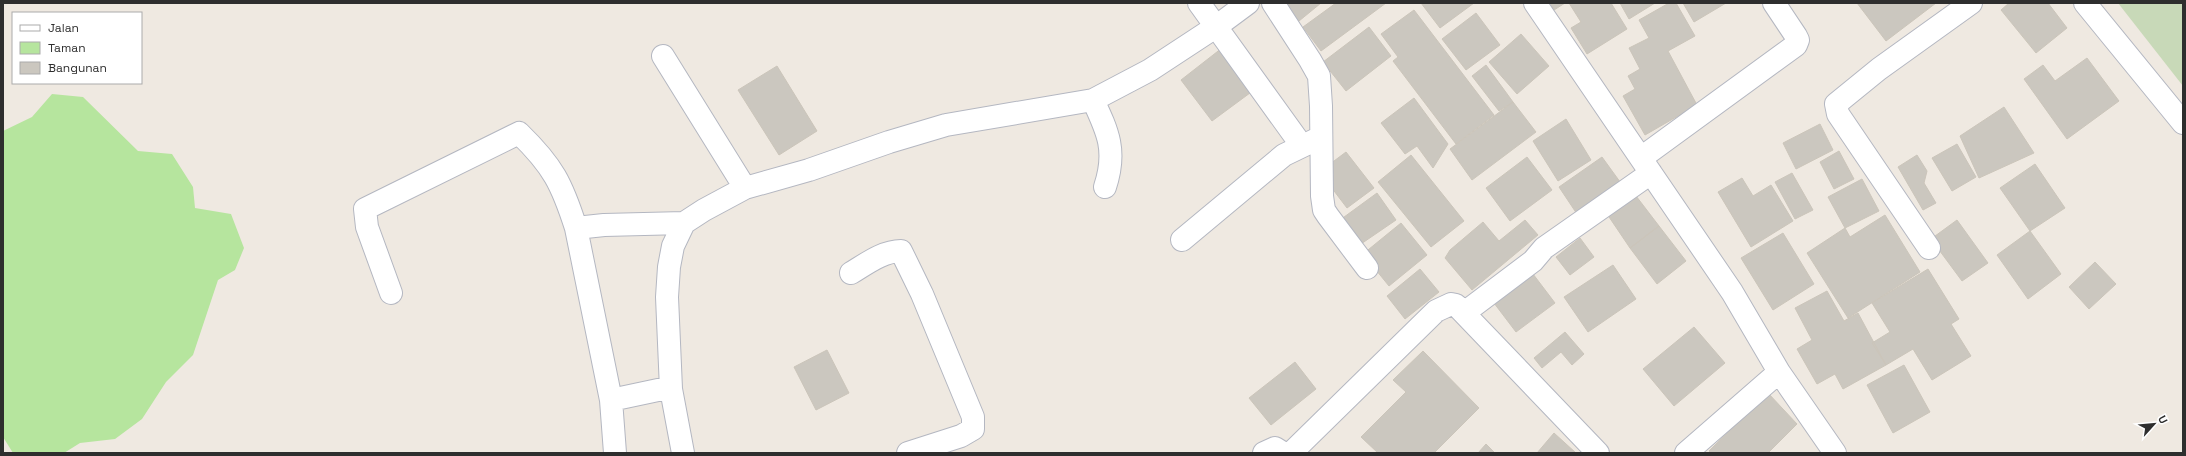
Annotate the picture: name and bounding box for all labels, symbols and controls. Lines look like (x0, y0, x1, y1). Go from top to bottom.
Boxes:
legend (12, 12, 142, 84)
text: Jalan (48, 20, 79, 36)
text: Taman (48, 40, 85, 56)
text: Bangunan (48, 60, 107, 76)
north arrow (2134, 404, 2174, 444)
text: U (2155, 413, 2171, 426)

